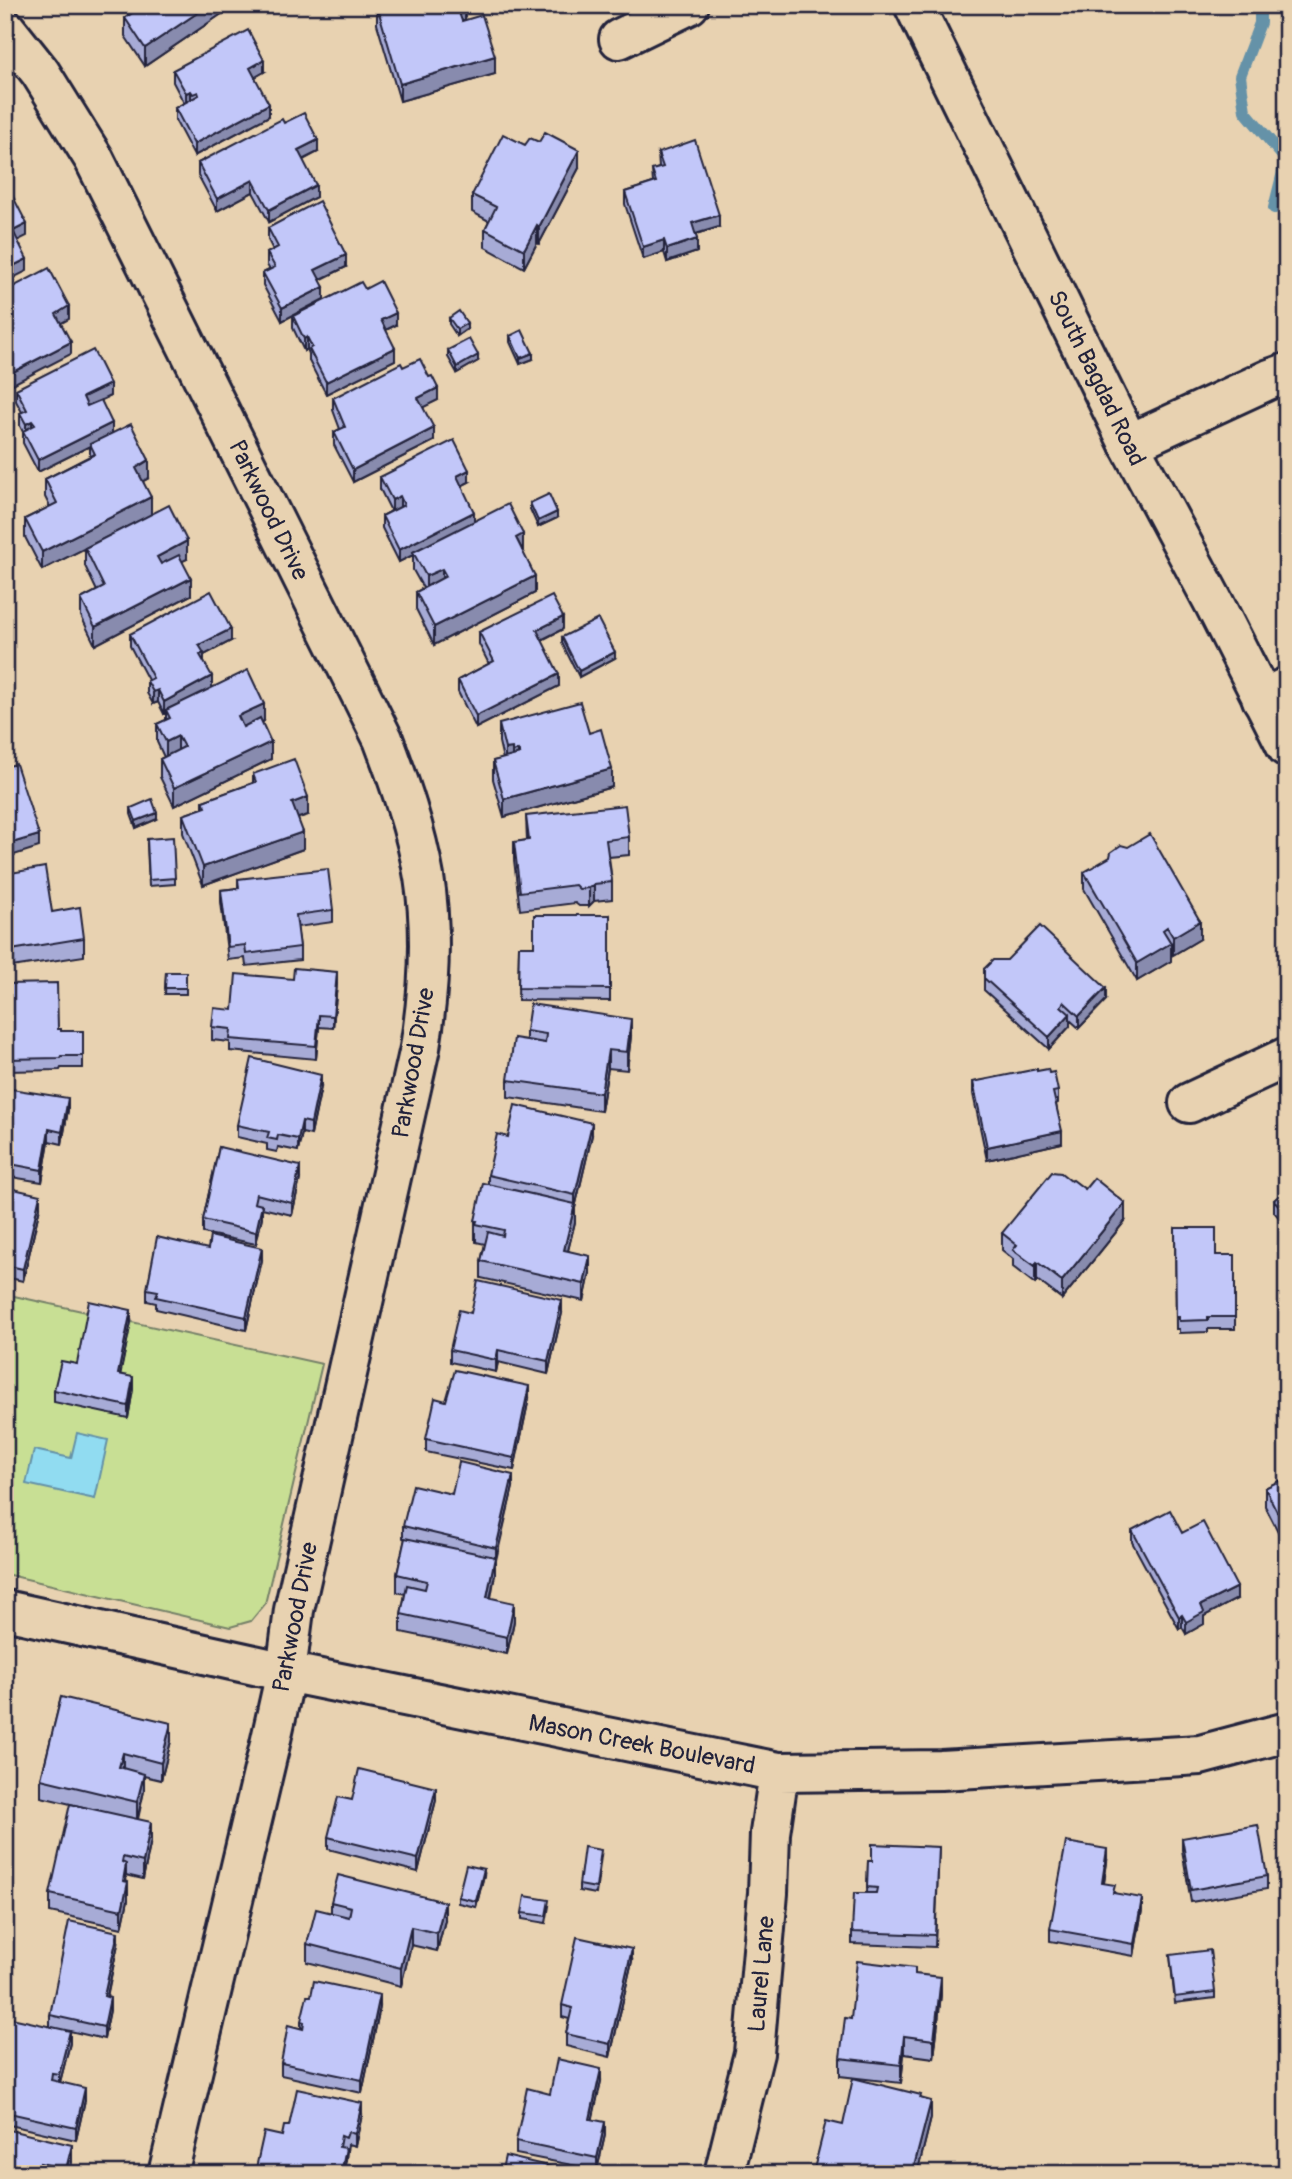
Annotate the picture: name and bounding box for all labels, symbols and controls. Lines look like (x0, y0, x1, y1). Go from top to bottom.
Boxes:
street label: South Bagdad Road (1042, 286, 1152, 471)
street label: Parkwood Drive (222, 435, 315, 585)
street label: Parkwood Drive (386, 985, 441, 1141)
street label: Parkwood Drive (267, 1539, 324, 1695)
street label: Mason Creek Boulevard (526, 1708, 758, 1781)
street label: Laurel Lane (742, 1915, 781, 2033)

